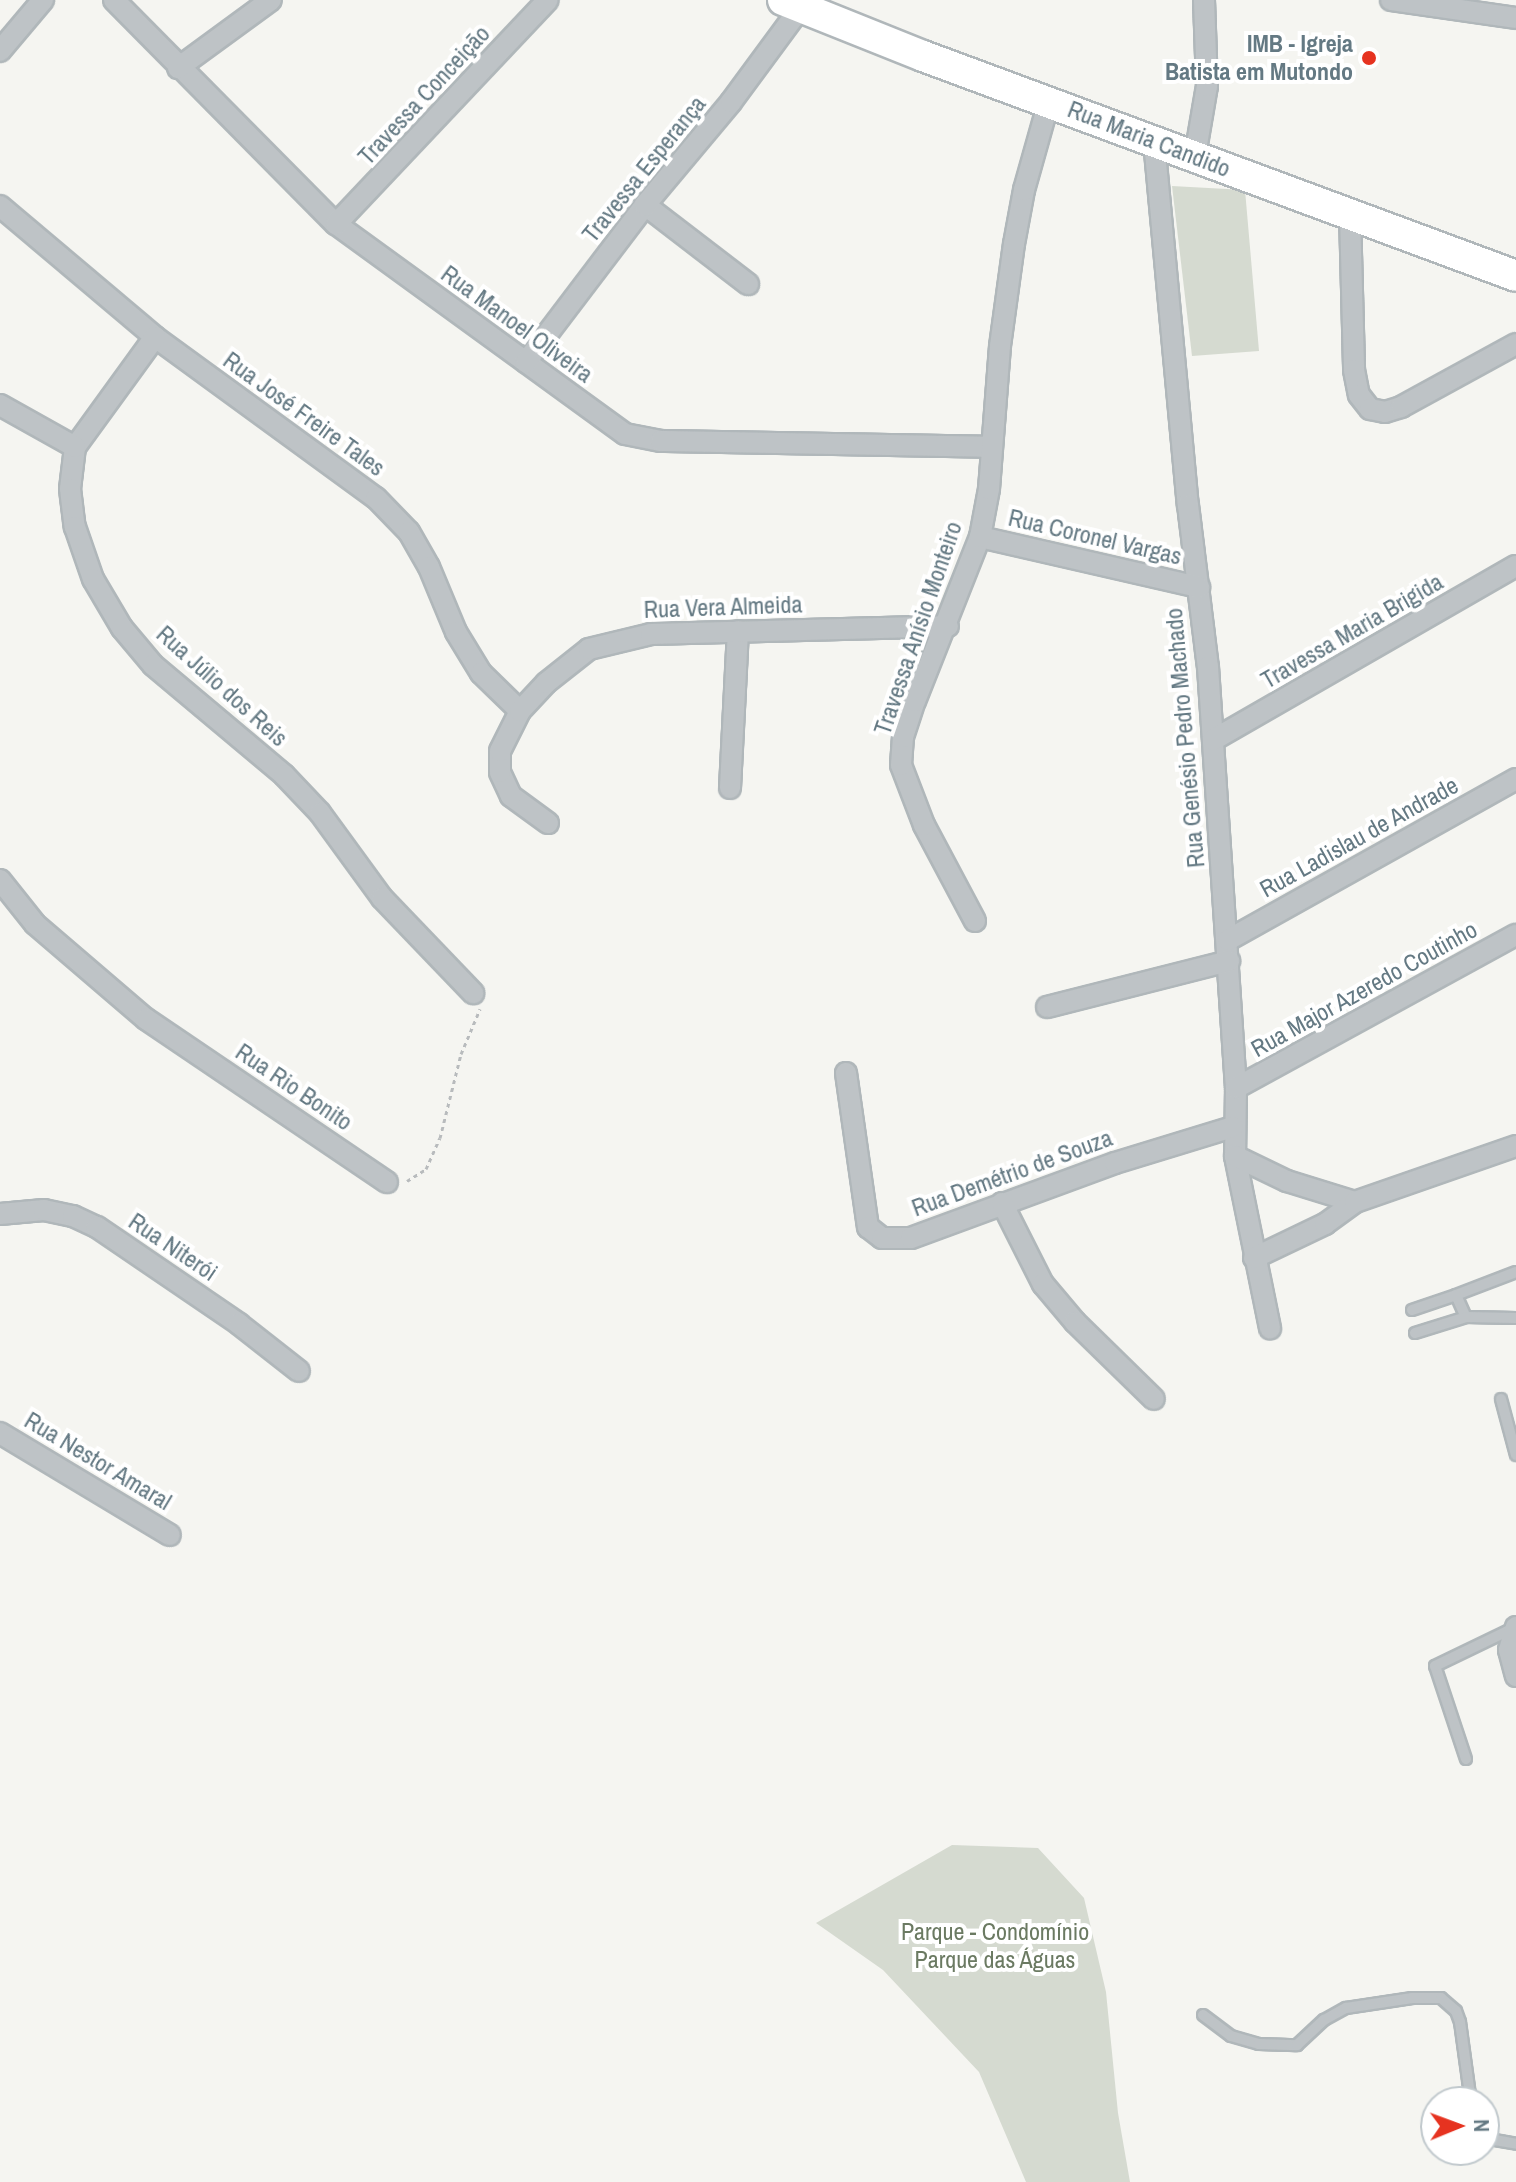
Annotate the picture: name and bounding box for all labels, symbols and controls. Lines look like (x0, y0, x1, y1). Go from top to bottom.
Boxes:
street label: Travessa Conceição (352, 19, 496, 171)
place label: IMB - Igreja Batista em Mutondo (1165, 30, 1353, 86)
marker: IMB - Igreja Batista em Mutondo (1360, 49, 1378, 67)
street label: Travessa Esperança (576, 90, 712, 248)
street label: Rua Maria Candido (1064, 95, 1234, 183)
street label: Rua Manoel Oliveira (436, 259, 598, 389)
street label: Rua José Freire Tales (218, 346, 390, 482)
street label: Rua Coronel Vargas (1006, 503, 1184, 571)
street label: Travessa Anísio Monteiro (868, 517, 968, 739)
street label: Travessa Maria Brigida (1256, 567, 1448, 695)
street label: Rua Vera Almeida (643, 590, 803, 624)
street label: Rua Genésio Pedro Machado (1159, 607, 1211, 869)
street label: Rua Júlio dos Reis (151, 620, 293, 752)
street label: Rua Ladislau de Andrade (1254, 770, 1464, 904)
street label: Rua Major Azeredo Coutinho (1246, 915, 1482, 1063)
street label: Rua Rio Bonito (230, 1037, 358, 1137)
street label: Rua Demétrio de Souza (908, 1123, 1116, 1223)
street label: Rua Niterói (123, 1207, 223, 1287)
street label: Rua Nestor Amaral (19, 1406, 177, 1516)
park label: Parque - Condomínio Parque das Águas (901, 1918, 1089, 1974)
north arrow (1420, 2086, 1500, 2166)
text: N (1467, 2119, 1497, 2132)

